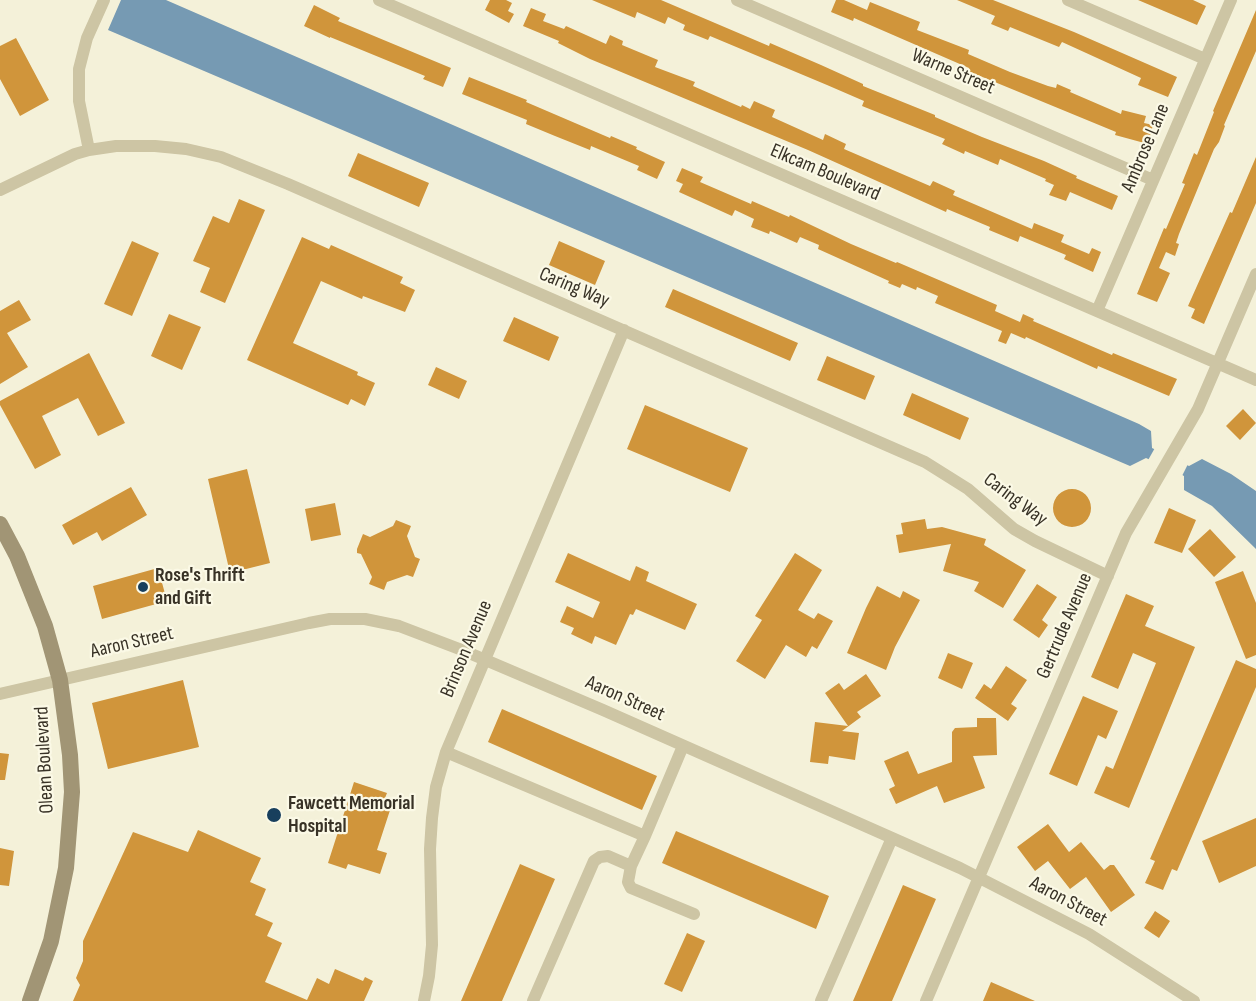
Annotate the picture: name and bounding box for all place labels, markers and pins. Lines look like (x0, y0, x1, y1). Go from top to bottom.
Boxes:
place label: Rose's Thrift and Gift (155, 564, 245, 611)
marker: Rose's Thrift and Gift (136, 580, 150, 594)
place label: Fawcett Memorial Hospital (288, 792, 415, 839)
marker: Fawcett Memorial Hospital (265, 806, 283, 824)

